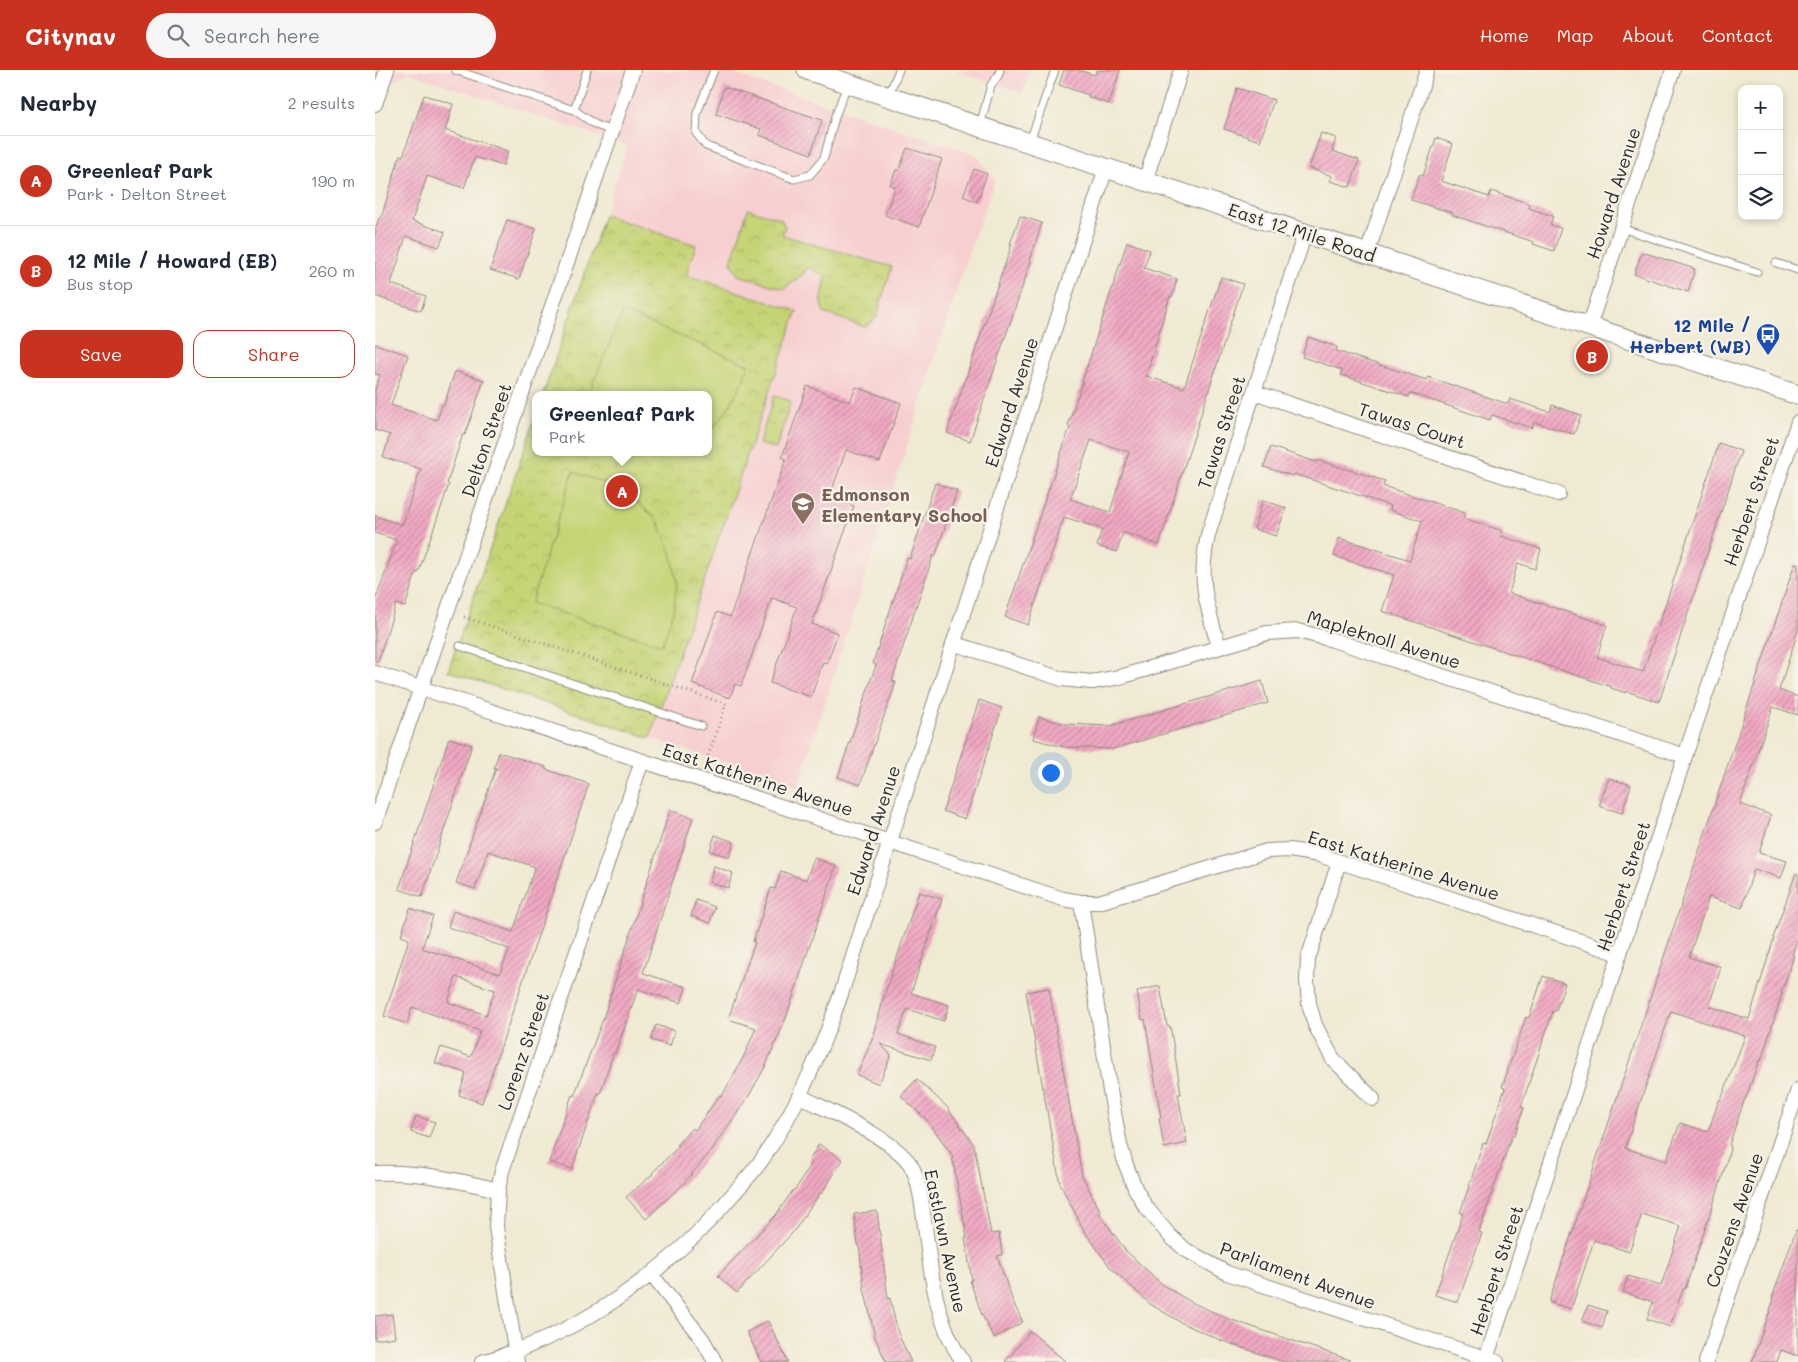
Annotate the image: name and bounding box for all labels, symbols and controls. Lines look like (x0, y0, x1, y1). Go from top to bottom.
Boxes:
search box (146, 13, 496, 58)
text: Citynav (25, 20, 116, 51)
icon: search (164, 21, 192, 49)
text: Search here (204, 23, 320, 48)
text: Home (1480, 23, 1529, 47)
text: Map (1557, 23, 1593, 47)
text: About (1621, 23, 1674, 47)
text: Contact (1702, 23, 1773, 47)
map controls (1738, 85, 1783, 220)
button: + (1738, 85, 1783, 130)
text: Nearby (20, 89, 97, 116)
text: 2 results (288, 92, 355, 113)
street label: Howard Avenue (1580, 124, 1646, 262)
button: − (1738, 130, 1783, 175)
text: Greenleaf Park (67, 158, 213, 183)
text: A (30, 170, 42, 191)
text: 190 m (311, 170, 355, 191)
button: layers (1738, 175, 1783, 220)
text: Park · Delton Street (67, 183, 227, 204)
street label: East 12 Mile Road (1225, 197, 1379, 267)
text: 12 Mile / Howard (EB) (67, 248, 277, 273)
text: B (31, 260, 41, 281)
text: 260 m (309, 260, 355, 281)
text: Bus stop (67, 273, 133, 294)
place label: 12 Mile / Herbert (WB) (1629, 313, 1751, 358)
bus stop icon: 12 Mile / Herbert (WB) (1755, 322, 1781, 356)
button: Save (20, 330, 183, 378)
button: Share (193, 330, 355, 378)
street label: Edward Avenue (979, 334, 1043, 470)
pin: B (1576, 337, 1608, 375)
street label: Tawas Street (1191, 372, 1251, 492)
street label: Delton Street (455, 380, 517, 500)
popup (532, 391, 712, 456)
street label: Tawas Court (1355, 396, 1469, 454)
text: Greenleaf Park (549, 401, 695, 426)
text: Park (549, 426, 585, 447)
street label: Herbert Street (1718, 433, 1784, 569)
pin: A (606, 472, 638, 510)
place label: Edmonson Elementary School (821, 482, 987, 527)
school or university icon: Edmonson Elementary School (790, 491, 816, 525)
street label: Mapleknoll Avenue (1304, 604, 1464, 674)
street label: East Katherine Avenue (660, 737, 856, 821)
your location (1038, 760, 1064, 786)
street label: Edward Avenue (841, 762, 905, 898)
street label: Herbert Street (1591, 818, 1655, 954)
street label: East Katherine Avenue (1305, 824, 1503, 906)
street label: Lorenz Street (492, 989, 554, 1113)
street label: Couzens Avenue (1700, 1149, 1768, 1291)
street label: Eastlawn Avenue (919, 1167, 973, 1315)
street label: Herbert Street (1464, 1202, 1528, 1338)
street label: Parliament Avenue (1217, 1236, 1379, 1314)

